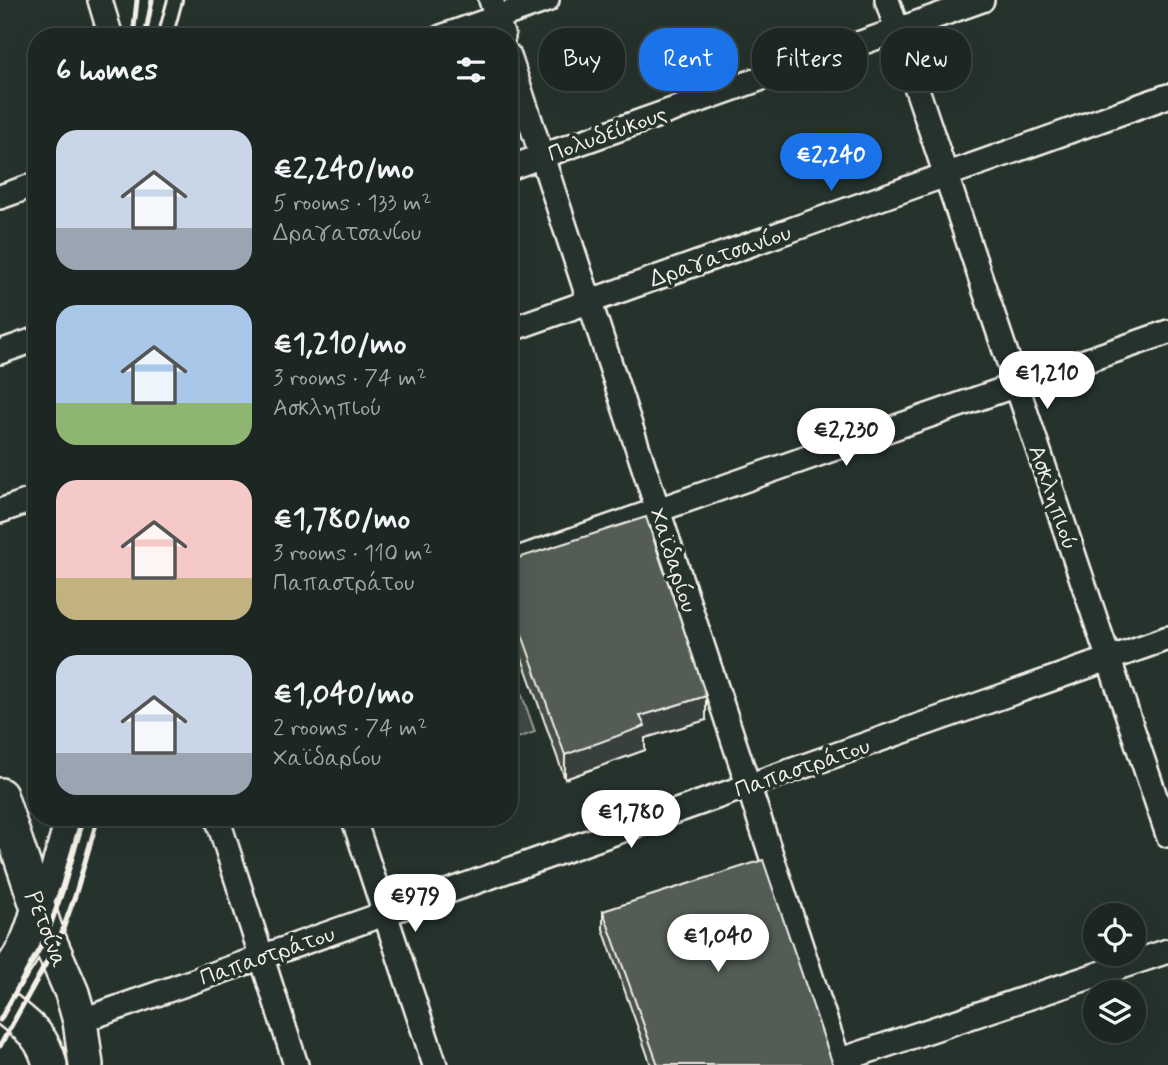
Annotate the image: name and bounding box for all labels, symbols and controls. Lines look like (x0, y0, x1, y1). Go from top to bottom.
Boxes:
chip: Buy (539, 28, 625, 91)
chip: Rent (639, 28, 738, 91)
chip: Filters (752, 28, 867, 91)
chip: New (881, 28, 971, 91)
text: 6 homes (56, 51, 158, 90)
icon: filters (452, 51, 490, 89)
street label: Πολυδεύκους (544, 100, 671, 170)
pin: €2,240 (774, 134, 888, 193)
text: €2,240 (796, 141, 866, 171)
text: €2,240/mo (273, 150, 414, 189)
icon: home (112, 158, 196, 242)
text: 5 rooms · 133 m² (273, 189, 432, 219)
text: Δραγατσανίου (273, 219, 421, 249)
street label: Δραγατσανίου (646, 219, 796, 295)
text: €1,210/mo (273, 325, 407, 364)
icon: home (112, 333, 196, 417)
pin: €1,210 (990, 352, 1104, 411)
text: €1,210 (1015, 359, 1079, 389)
text: 3 rooms · 74 m² (273, 364, 427, 394)
text: Ασκληπιού (273, 394, 382, 424)
pin: €2,230 (789, 408, 903, 468)
text: €2,230 (813, 416, 879, 446)
street label: Ασκληπιού (1020, 441, 1084, 554)
text: €1,780/mo (273, 500, 410, 539)
street label: Χαϊδαρίου (641, 505, 703, 617)
icon: home (112, 508, 196, 592)
text: 3 rooms · 110 m² (273, 539, 433, 569)
text: Παπαστράτου (273, 569, 414, 599)
text: €1,040/mo (273, 675, 414, 714)
icon: home (112, 683, 196, 767)
text: 2 rooms · 74 m² (273, 714, 428, 744)
street label: Παπαστράτου (731, 732, 874, 806)
text: Χαϊδαρίου (273, 744, 381, 774)
pin: €1,780 (574, 790, 688, 850)
text: €1,780 (597, 798, 665, 828)
pin: €979 (374, 874, 456, 934)
text: €979 (390, 882, 440, 912)
street label: Ρετσίνα (17, 887, 73, 972)
map controls (1083, 903, 1146, 1043)
button: locate (1083, 903, 1146, 966)
pin: €1,040 (661, 914, 775, 974)
street label: Παπαστράτου (196, 920, 339, 994)
text: €1,040 (683, 922, 753, 952)
button: layers (1083, 980, 1146, 1043)

